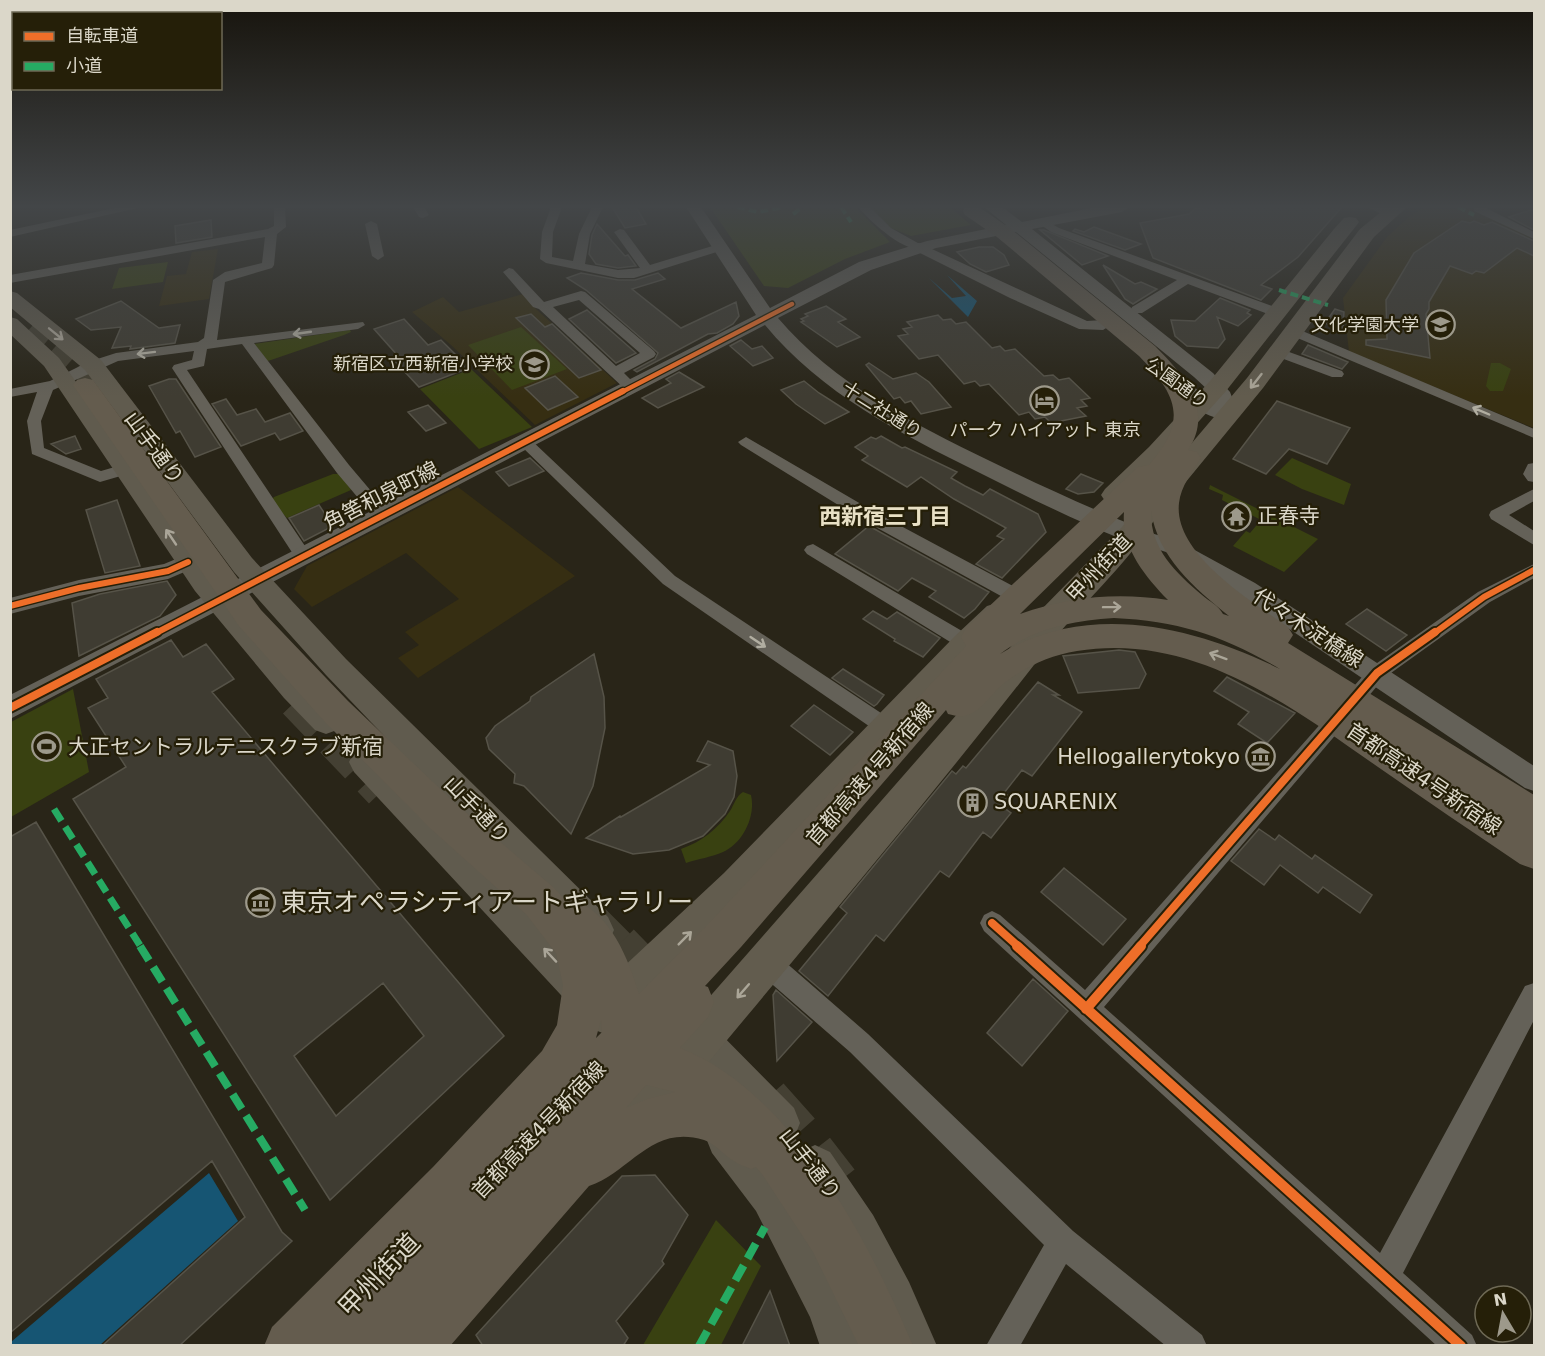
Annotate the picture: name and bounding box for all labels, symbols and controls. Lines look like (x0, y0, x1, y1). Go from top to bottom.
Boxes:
legend (12, 12, 222, 90)
text: 自転車道 (66, 25, 138, 46)
text: 小道 (66, 55, 102, 76)
school or university icon: 文化学園大学 (1424, 309, 1456, 341)
place label: 文化学園大学 (1311, 314, 1419, 335)
one-way arrow (48, 327, 64, 340)
one-way arrow (292, 327, 312, 338)
one-way arrow (137, 347, 157, 358)
school or university icon: 新宿区立西新宿小学校 (518, 348, 550, 380)
place label: 新宿区立西新宿小学校 (333, 353, 513, 374)
street label: 公園通り (1142, 353, 1213, 412)
one-way arrow (1250, 373, 1263, 389)
street label: 十二社通り (839, 377, 926, 442)
hotel icon: パーク ハイアット 東京 (1029, 385, 1061, 417)
one-way arrow (1472, 405, 1490, 416)
street label: 山手通り (120, 407, 188, 489)
place label: パーク ハイアット 東京 (949, 419, 1141, 440)
street label: 角筈和泉町線 (319, 457, 443, 535)
temple icon: 正春寺 (1220, 500, 1252, 532)
district label: 西新宿三丁目 (819, 504, 951, 529)
place label: 正春寺 (1257, 504, 1320, 528)
one-way arrow (165, 529, 177, 545)
street label: 甲州街道 (1062, 529, 1136, 607)
street label: 代々木淀橋線 (1249, 584, 1367, 672)
one-way arrow (1102, 601, 1122, 613)
one-way arrow (750, 636, 766, 648)
one-way arrow (1209, 649, 1227, 660)
street label: 首都高速4号新宿線 (801, 698, 939, 850)
street label: 首都高速4号新宿線 (1342, 718, 1506, 840)
sports icon: 大正セントラルテニスクラブ新宿 (31, 731, 63, 763)
place label: 大正セントラルテニスクラブ新宿 (68, 735, 383, 759)
museum icon: Hellogallerytokyo (1245, 741, 1277, 773)
place label: Hellogallerytokyo (1057, 745, 1240, 769)
street label: 山手通り (439, 771, 515, 849)
building icon: SQUARENIX (957, 786, 989, 818)
place label: SQUARENIX (994, 790, 1118, 814)
museum icon: 東京オペラシティアートギャラリー (244, 886, 276, 918)
place label: 東京オペラシティアートギャラリー (281, 887, 693, 917)
one-way arrow (677, 930, 692, 945)
one-way arrow (543, 948, 558, 963)
one-way arrow (736, 983, 749, 999)
street label: 首都高速4号新宿線 (467, 1056, 611, 1204)
street label: 山手通り (775, 1124, 845, 1204)
street label: 甲州街道 (332, 1227, 426, 1323)
north arrow (1473, 1284, 1533, 1344)
text: N (1492, 1289, 1509, 1310)

